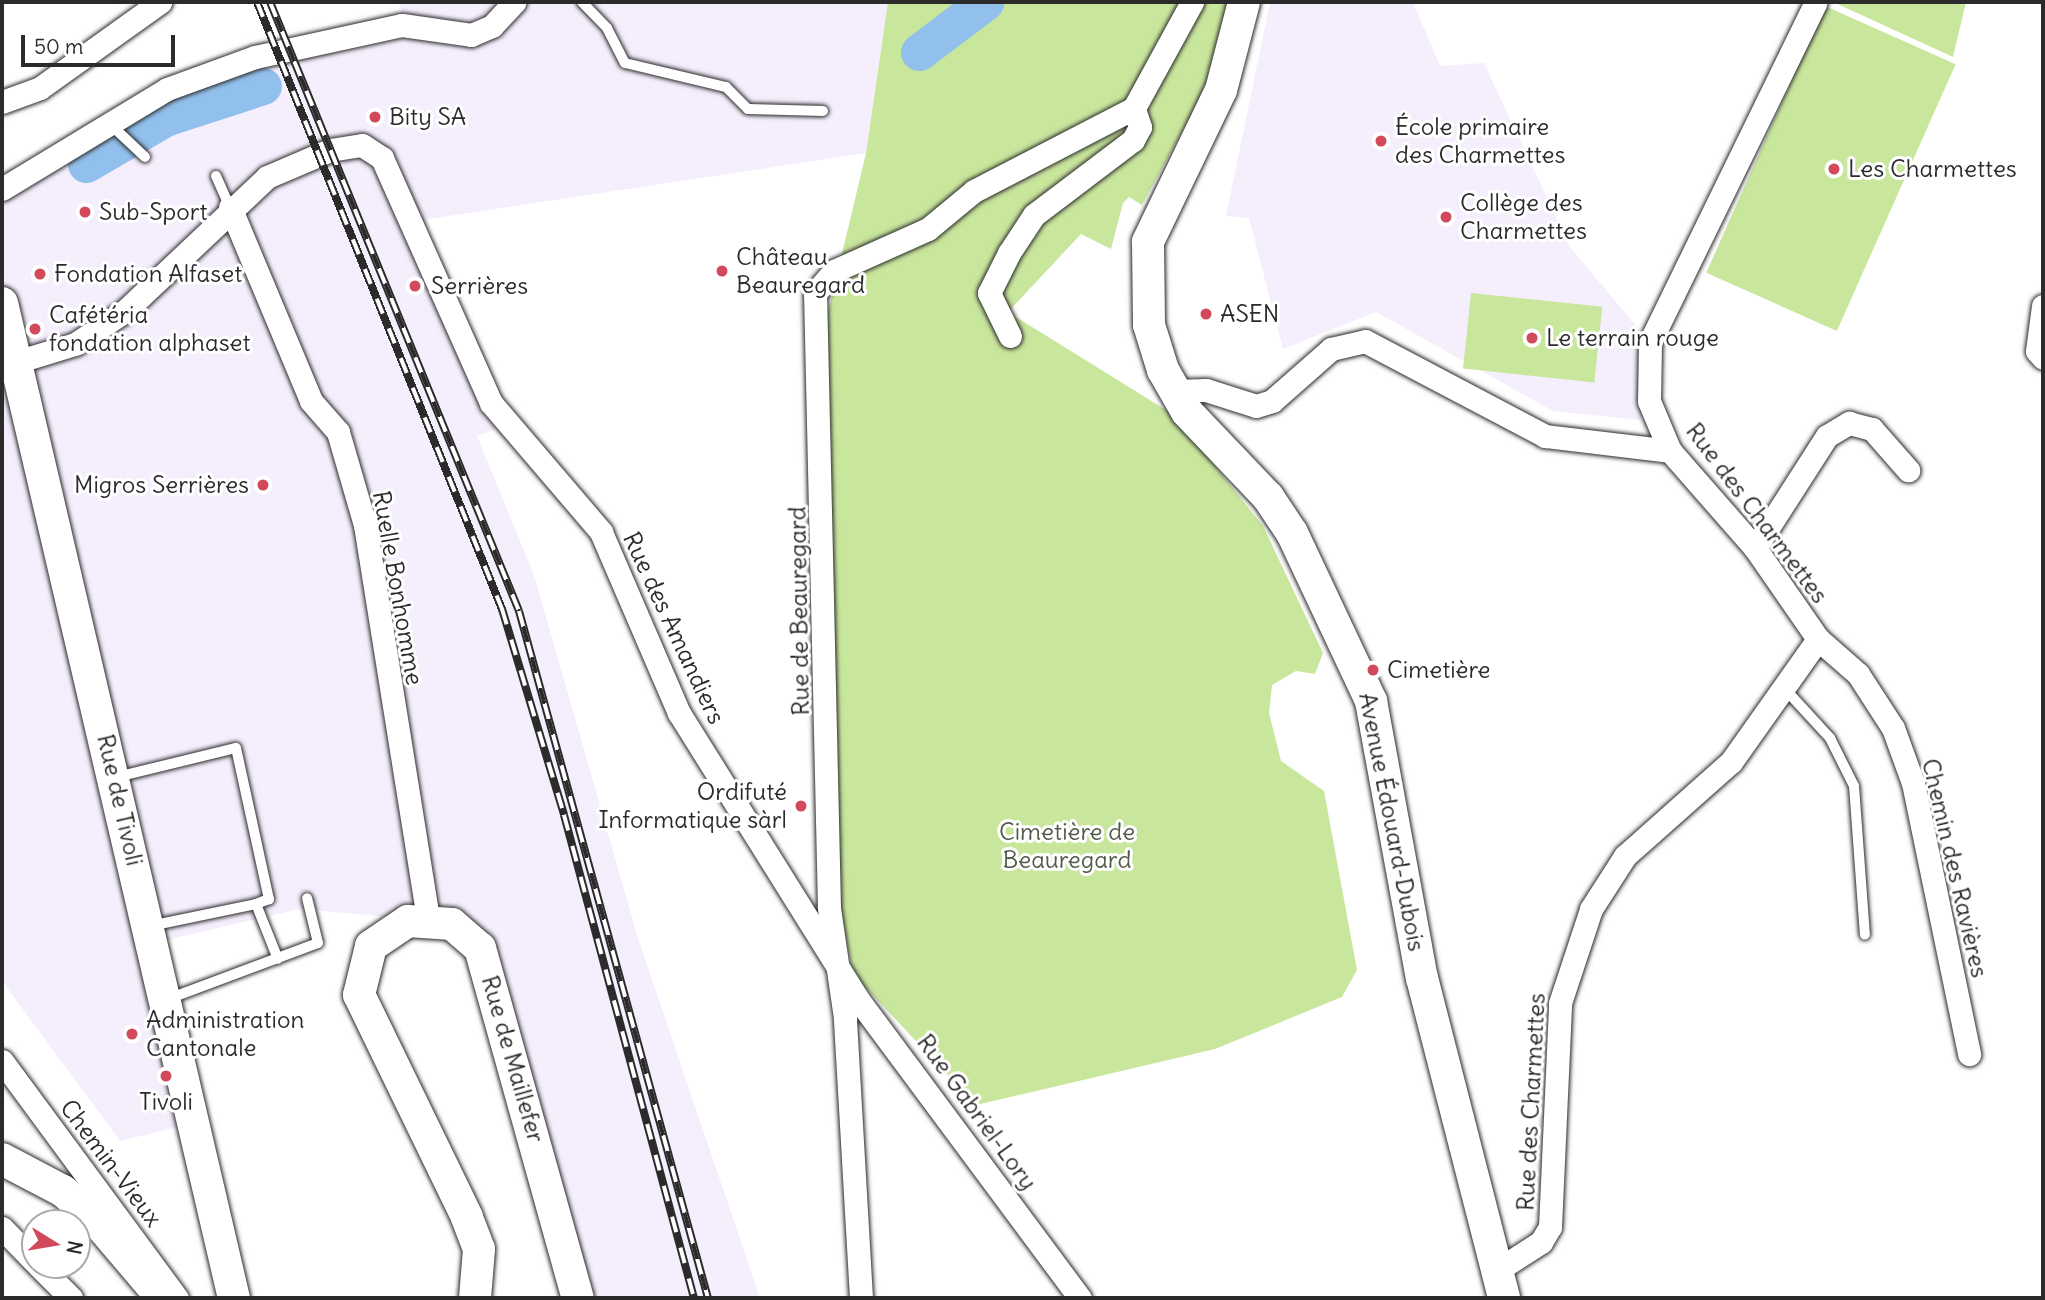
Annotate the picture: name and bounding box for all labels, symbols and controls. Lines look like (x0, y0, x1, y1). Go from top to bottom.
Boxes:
scale bar (24, 21, 178, 65)
text: 50 m (34, 33, 83, 60)
place label: Bity SA (389, 103, 466, 131)
marker: Bity SA (367, 109, 383, 125)
place label: École primaire des Charmettes (1395, 113, 1565, 169)
marker: École primaire des Charmettes (1373, 133, 1389, 149)
place label: Les Charmettes (1848, 155, 2017, 183)
marker: Les Charmettes (1826, 161, 1842, 177)
place label: Collège des Charmettes (1460, 189, 1587, 245)
place label: Sub-Sport (99, 198, 208, 226)
marker: Sub-Sport (77, 204, 93, 220)
marker: Collège des Charmettes (1438, 209, 1454, 225)
place label: Château Beauregard (736, 243, 865, 299)
place label: Fondation Alfaset (54, 260, 242, 288)
marker: Château Beauregard (714, 263, 730, 279)
marker: Fondation Alfaset (32, 266, 48, 282)
place label: Serrières (431, 272, 528, 300)
marker: Serrières (405, 276, 425, 296)
place label: ASEN (1220, 300, 1279, 328)
place label: Cafétéria fondation alphaset (49, 301, 251, 357)
marker: ASEN (1198, 306, 1214, 322)
marker: Cafétéria fondation alphaset (27, 321, 43, 337)
place label: Le terrain rouge (1546, 324, 1719, 352)
marker: Le terrain rouge (1524, 330, 1540, 346)
street label: Rue des Charmettes (1680, 417, 1834, 609)
place label: Migros Serrières (74, 471, 249, 499)
marker: Migros Serrières (255, 477, 271, 493)
street label: Ruelle Bonhomme (367, 489, 429, 687)
street label: Rue de Beauregard (783, 506, 815, 716)
street label: Rue des Amandiers (617, 527, 731, 729)
place label: Cimetière (1387, 656, 1491, 684)
marker: Cimetière (1365, 662, 1381, 678)
street label: Avenue Édouard-Dubois (1353, 690, 1431, 954)
street label: Rue de Tivoli (91, 731, 149, 869)
street label: Chemin des Ravières (1916, 756, 1994, 980)
place label: Ordifuté Informatique sàrl (598, 778, 787, 834)
marker: Ordifuté Informatique sàrl (793, 798, 809, 814)
park label: Cimetière de Beauregard (999, 818, 1135, 874)
street label: Rue de Maillefer (475, 972, 551, 1146)
street label: Rue des Charmettes (1511, 992, 1551, 1212)
place label: Administration Cantonale (146, 1006, 304, 1062)
marker: Administration Cantonale (124, 1026, 140, 1042)
street label: Rue Gabriel-Lory (911, 1029, 1043, 1195)
marker: Tivoli (158, 1068, 174, 1084)
place label: Tivoli (139, 1088, 193, 1116)
street label: Chemin-Vieux (54, 1094, 168, 1232)
north arrow (21, 1209, 91, 1279)
text: N (62, 1239, 88, 1256)

